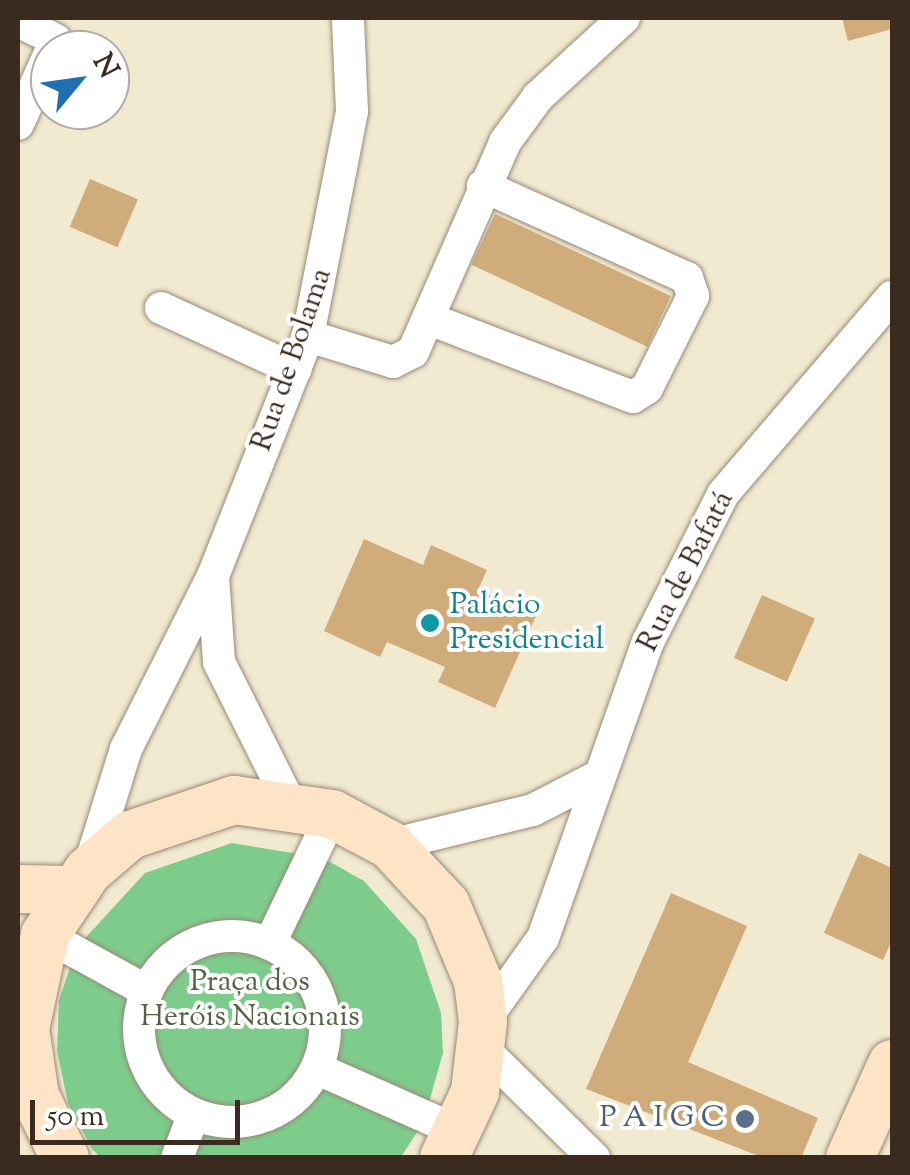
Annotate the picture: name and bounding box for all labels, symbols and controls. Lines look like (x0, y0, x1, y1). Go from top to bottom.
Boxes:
north arrow (30, 30, 130, 130)
text: N (82, 47, 127, 86)
street label: Rua de Bolama (245, 264, 341, 456)
street label: Rua de Bafatá (631, 485, 743, 659)
place label: Palácio Presidencial (450, 588, 604, 658)
marker: Palácio Presidencial (419, 612, 441, 634)
park label: Praça dos Heróis Nacionais (140, 965, 360, 1036)
scale bar (35, 1080, 245, 1142)
text: 50 m (47, 1096, 104, 1139)
place label: P A I G C (600, 1101, 725, 1137)
marker: P A I G C (734, 1108, 756, 1130)

